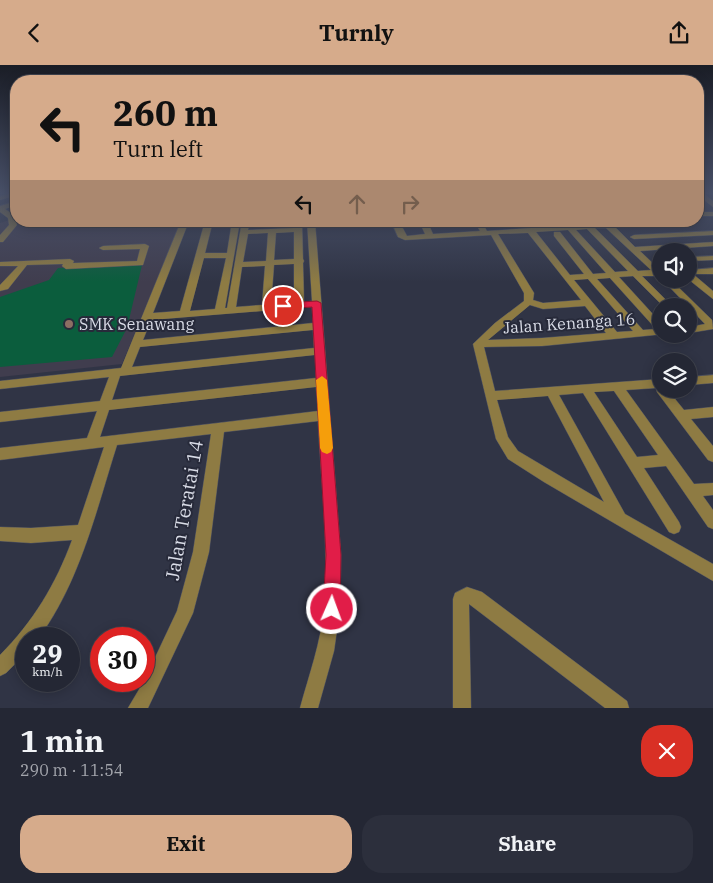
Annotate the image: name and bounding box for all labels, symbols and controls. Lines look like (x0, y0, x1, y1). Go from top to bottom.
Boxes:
text: Turnly (319, 18, 394, 47)
icon: back (20, 19, 48, 47)
icon: share (665, 19, 693, 47)
text: 260 m (113, 90, 218, 136)
icon: left (30, 95, 95, 160)
text: Turn left (113, 134, 203, 163)
icon: left (290, 190, 318, 218)
icon: ahead (343, 190, 371, 218)
icon: right (396, 190, 424, 218)
map controls (652, 243, 697, 398)
button: sound (652, 243, 697, 288)
pin (262, 285, 304, 327)
icon: arrive (269, 292, 297, 320)
button: search (652, 298, 697, 343)
street label: Jalan Kenanga 16 (502, 308, 636, 338)
place label: SMK Senawang (79, 314, 194, 334)
marker: SMK Senawang (63, 318, 75, 330)
button: layers (652, 353, 697, 398)
street label: Jalan Teratai 14 (160, 438, 208, 582)
position arrow (305, 582, 357, 634)
speed limit sign: 30 (90, 627, 155, 692)
text: 29 (32, 637, 63, 670)
text: km/h (32, 664, 63, 679)
text: 1 min (20, 721, 104, 760)
button: close (641, 725, 693, 777)
text: 290 m · 11:54 (20, 760, 123, 780)
button: Exit (20, 815, 352, 873)
button: Share (362, 815, 693, 873)

